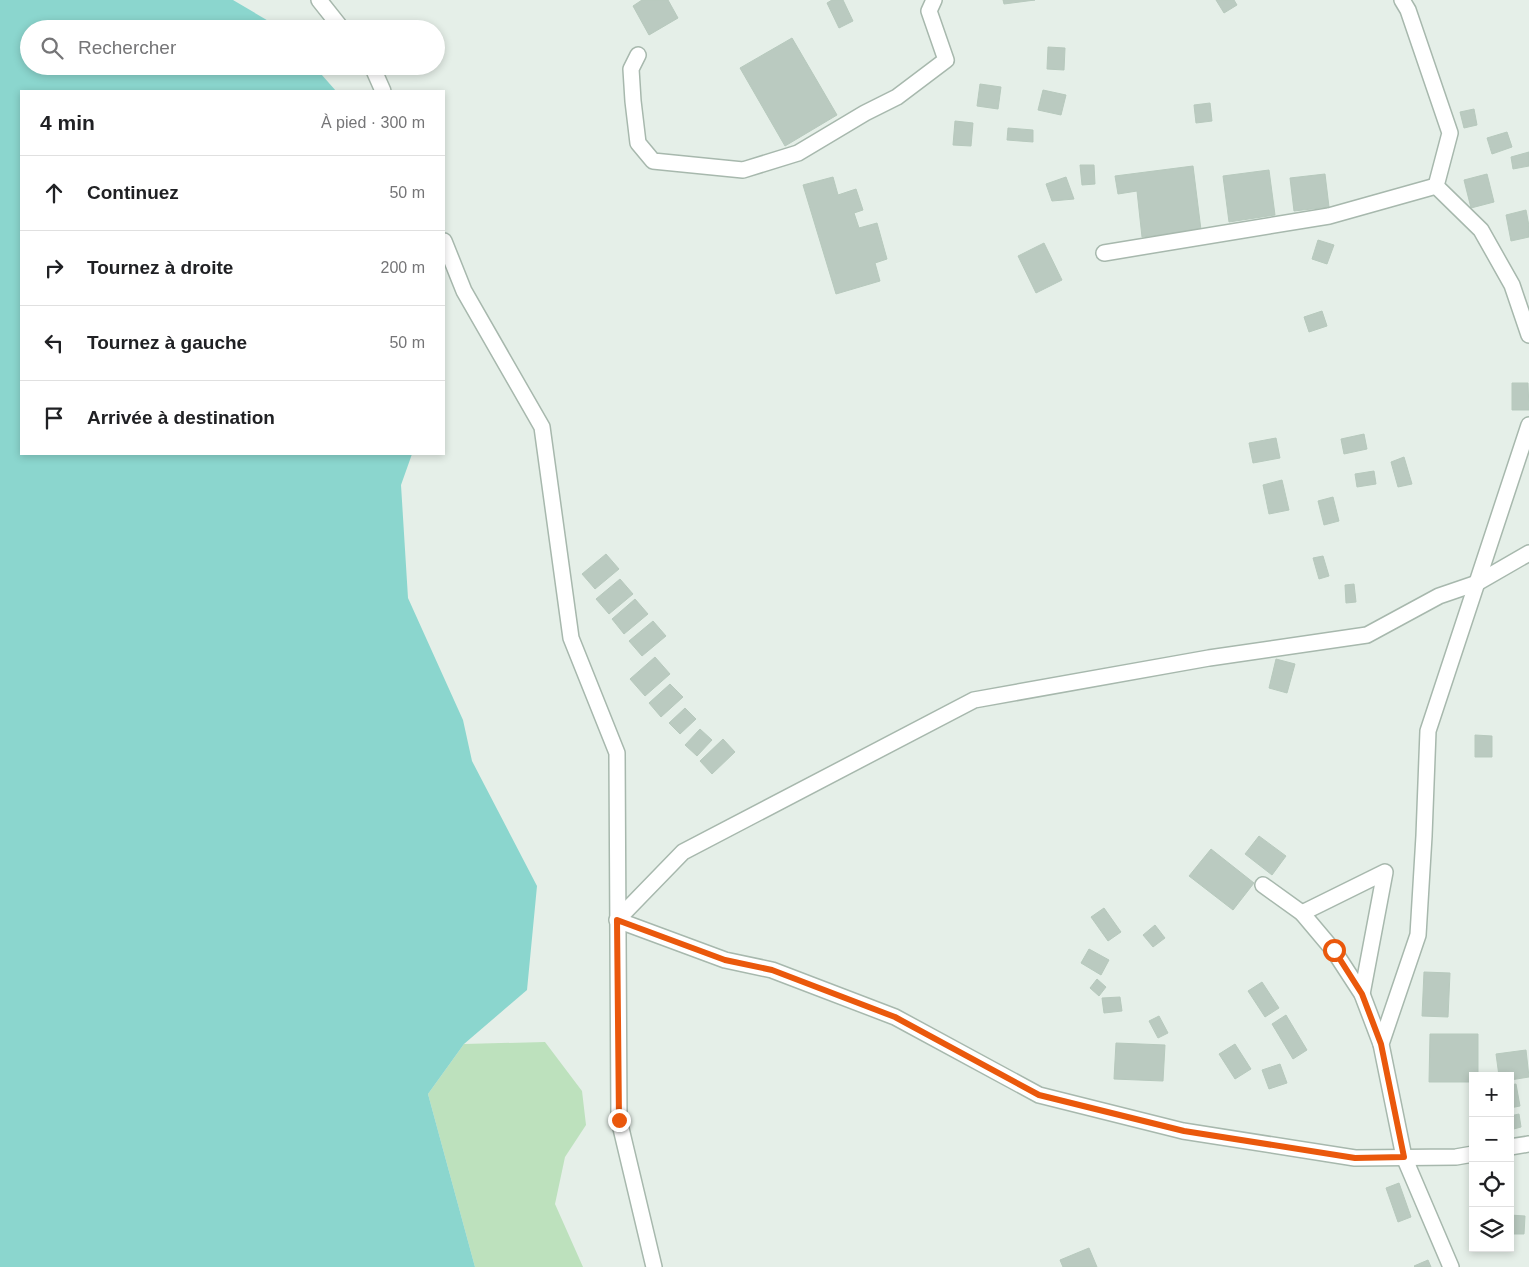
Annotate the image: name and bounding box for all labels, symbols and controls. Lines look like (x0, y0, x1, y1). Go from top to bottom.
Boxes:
search box (20, 20, 445, 75)
icon: search (38, 34, 66, 62)
text: Rechercher (78, 37, 176, 58)
text: 4 min (40, 111, 95, 134)
text: À pied · 300 m (321, 114, 425, 131)
icon: ahead (40, 179, 68, 207)
text: Continuez (87, 182, 179, 203)
text: 50 m (389, 184, 425, 201)
icon: right (40, 254, 68, 282)
text: Tournez à droite (87, 257, 233, 278)
text: 200 m (381, 259, 425, 276)
icon: left (40, 329, 68, 357)
text: Tournez à gauche (87, 332, 247, 353)
text: 50 m (389, 334, 425, 351)
icon: arrive (40, 404, 68, 432)
text: Arrivée à destination (87, 407, 275, 428)
route start (1323, 939, 1346, 962)
map controls (1469, 1072, 1514, 1252)
button: + (1469, 1072, 1514, 1117)
route end (608, 1109, 631, 1132)
button: − (1469, 1117, 1514, 1162)
button: locate (1469, 1162, 1514, 1207)
button: layers (1469, 1207, 1514, 1252)

